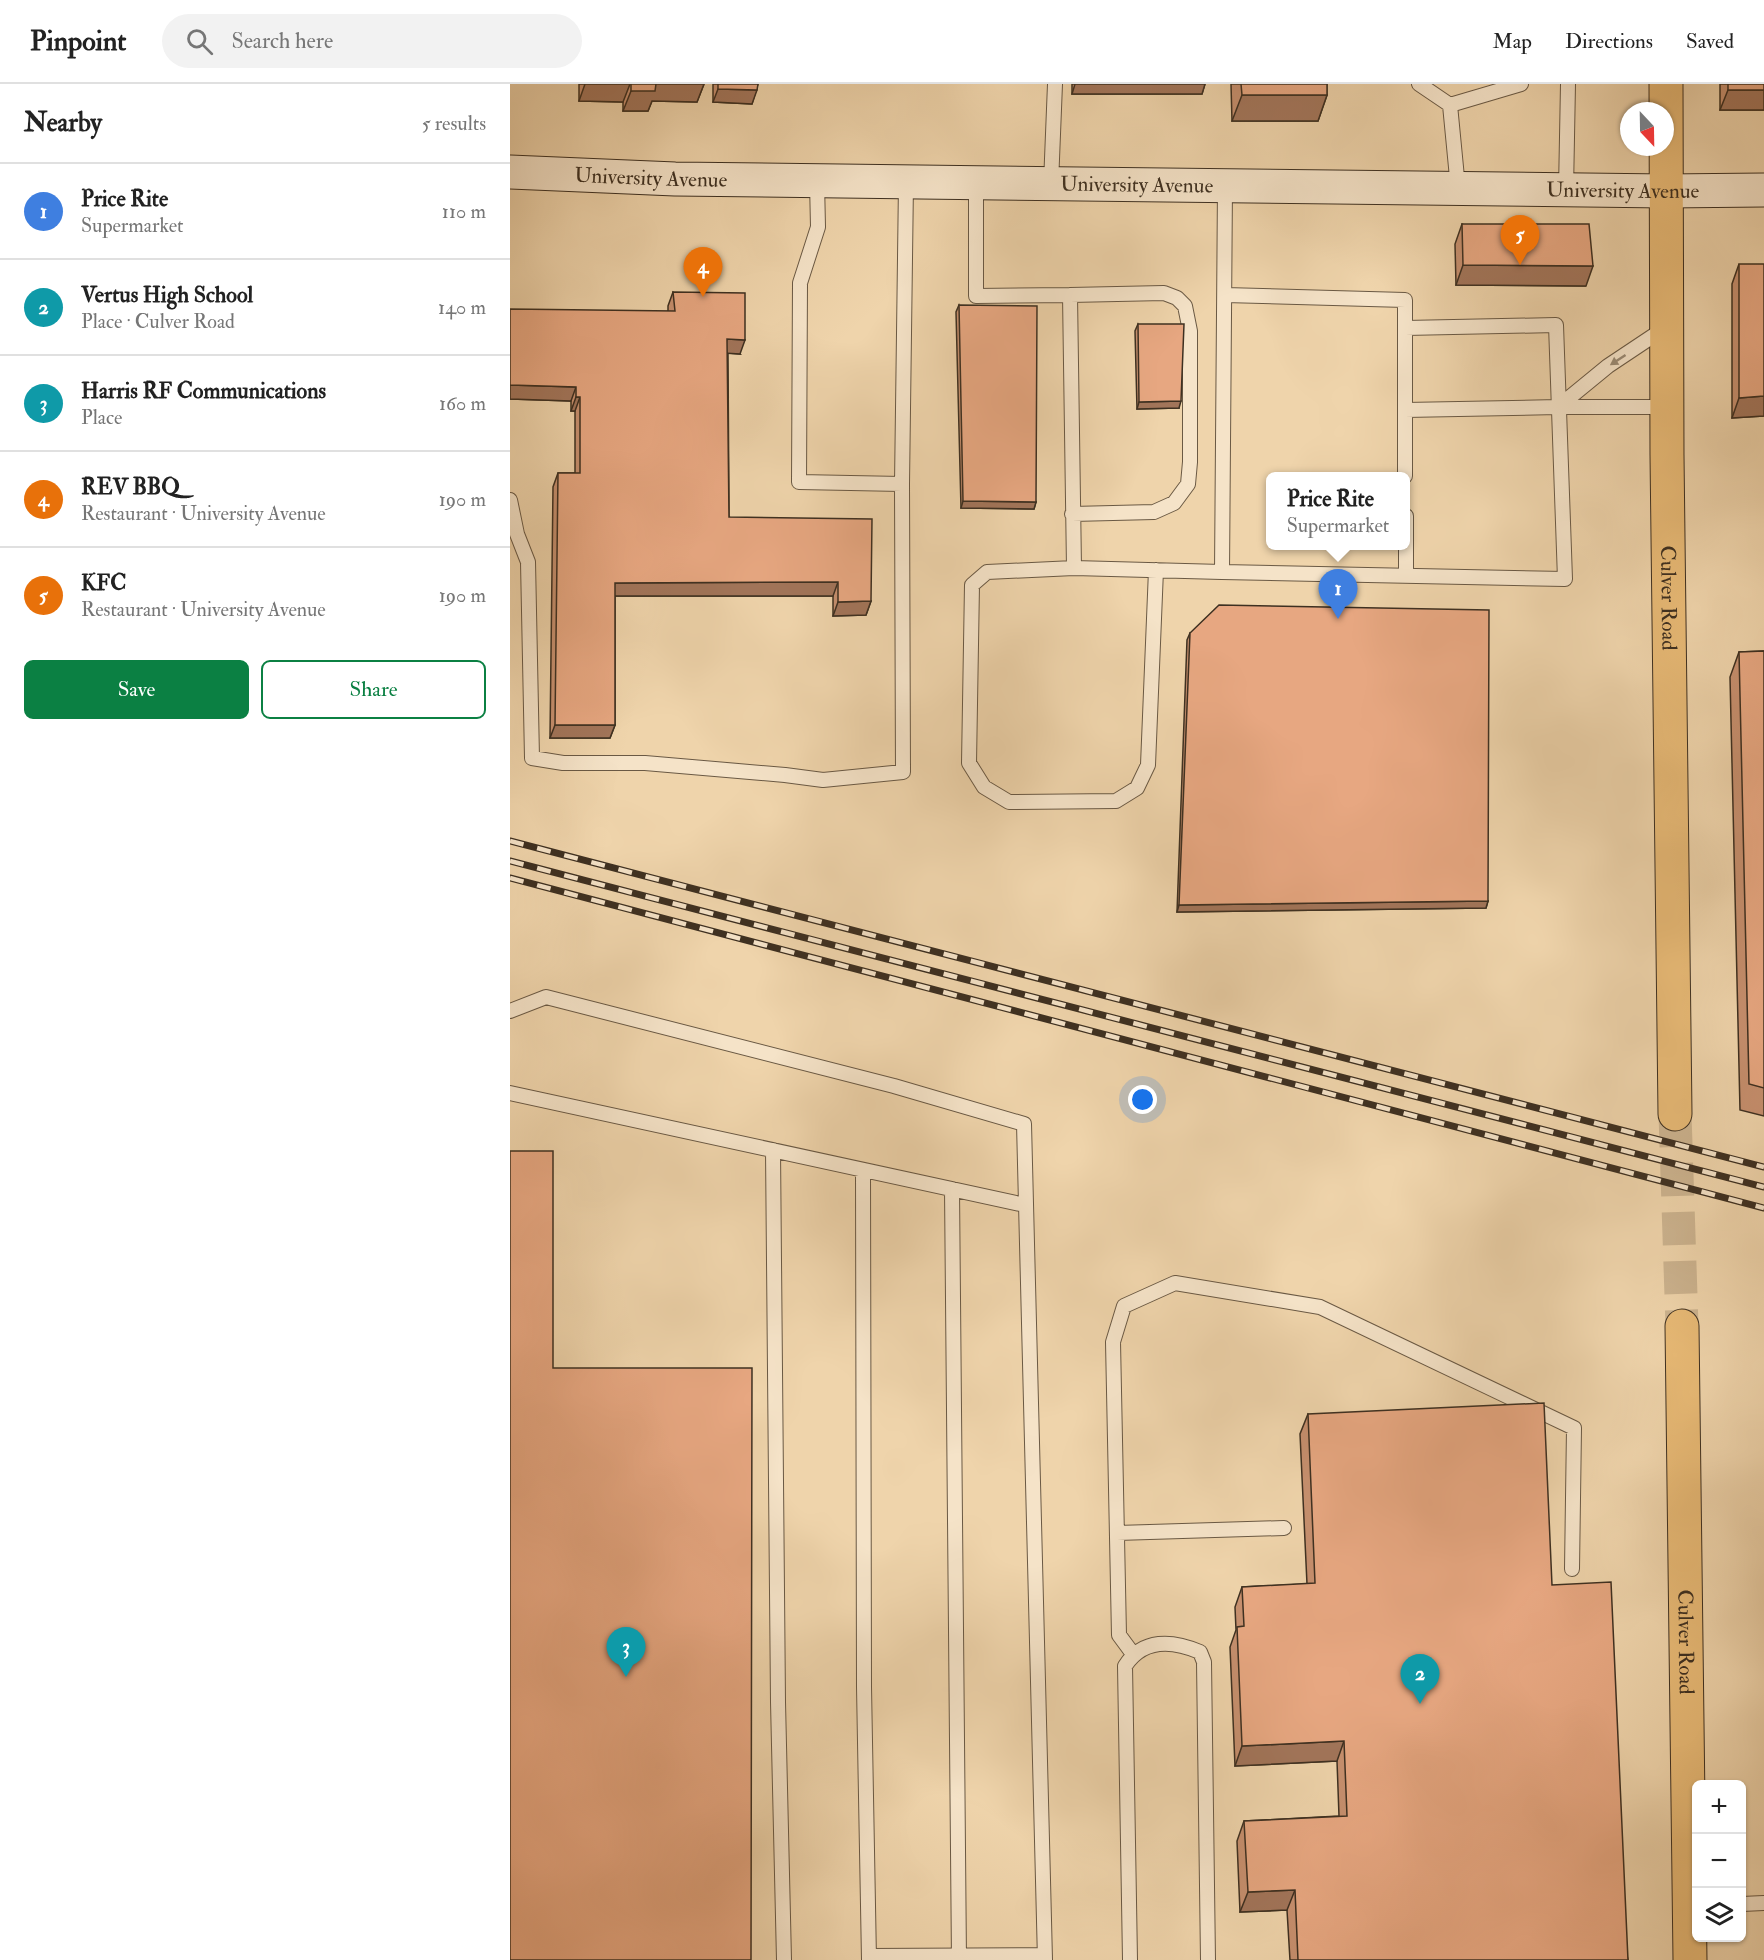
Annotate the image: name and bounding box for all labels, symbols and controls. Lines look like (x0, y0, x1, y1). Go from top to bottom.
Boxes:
search box (162, 14, 582, 68)
text: Pinpoint (30, 24, 126, 59)
icon: search (183, 25, 216, 58)
text: Search here (231, 27, 333, 55)
text: Map (1492, 28, 1532, 55)
text: Directions (1565, 28, 1653, 55)
text: Saved (1686, 28, 1734, 55)
north arrow (1620, 102, 1674, 156)
text: Nearby (24, 107, 102, 139)
text: 5 results (422, 111, 486, 136)
street label: University Avenue (574, 162, 728, 194)
street label: University Avenue (1060, 171, 1214, 200)
street label: University Avenue (1546, 177, 1700, 205)
text: Price Rite (81, 185, 168, 213)
text: 1 (40, 199, 47, 224)
text: 110 m (442, 199, 486, 224)
text: Supermarket (81, 213, 184, 238)
pin: 5 (1500, 216, 1540, 265)
pin: 4 (684, 248, 722, 297)
text: Vertus High School (81, 281, 253, 309)
text: 2 (38, 295, 49, 320)
text: 140 m (438, 295, 486, 320)
text: Place · Culver Road (81, 309, 235, 334)
one-way arrow (1609, 354, 1626, 365)
text: Harris RF Communications (81, 377, 326, 405)
text: 3 (40, 391, 47, 416)
text: 160 m (439, 391, 486, 416)
text: Place (81, 405, 122, 430)
popup (1266, 472, 1410, 550)
text: REV BBQ (81, 473, 180, 501)
text: Price Rite (1287, 485, 1374, 513)
text: 4 (38, 487, 49, 512)
text: 190 m (439, 487, 486, 512)
text: Restaurant · University Avenue (81, 501, 326, 526)
text: Supermarket (1287, 513, 1389, 538)
street label: Culver Road (1654, 545, 1682, 651)
text: KFC (81, 569, 126, 597)
pin: 1 (1318, 570, 1358, 619)
text: 5 (39, 583, 48, 608)
text: 190 m (439, 583, 486, 608)
text: Restaurant · University Avenue (81, 597, 326, 622)
button: Save (24, 660, 249, 719)
button: Share (261, 660, 486, 719)
your location (1128, 1085, 1157, 1114)
street label: Culver Road (1671, 1589, 1700, 1695)
pin: 3 (606, 1628, 646, 1677)
pin: 2 (1400, 1654, 1440, 1704)
map controls (1692, 1780, 1746, 1942)
button: + (1692, 1780, 1746, 1834)
button: − (1692, 1834, 1746, 1888)
button: layers (1692, 1888, 1746, 1942)

